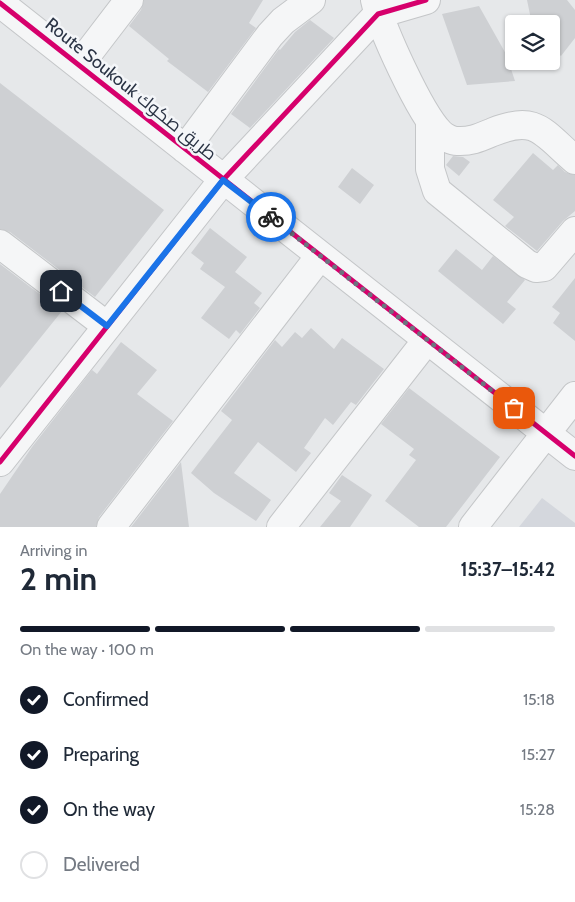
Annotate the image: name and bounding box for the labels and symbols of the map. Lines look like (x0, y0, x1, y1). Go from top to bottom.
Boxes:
street label: Route Soukouk طريق صكوك (40, 13, 221, 166)
courier (246, 192, 296, 242)
pin (40, 270, 82, 312)
pin (493, 387, 535, 429)

